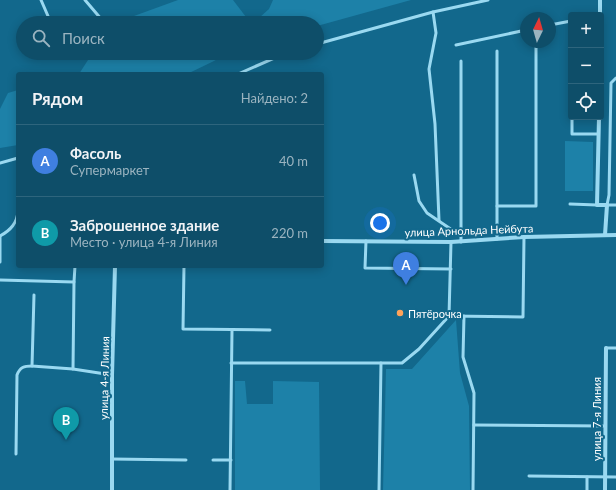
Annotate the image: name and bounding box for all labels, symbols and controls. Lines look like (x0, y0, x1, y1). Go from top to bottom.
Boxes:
north arrow (520, 12, 556, 48)
map controls (568, 12, 604, 120)
button: + (568, 12, 604, 48)
search box (16, 16, 324, 60)
icon: search (30, 27, 52, 49)
text: Поиск (62, 29, 105, 47)
button: − (568, 48, 604, 84)
button: locate (568, 84, 604, 120)
text: Рядом (32, 88, 83, 109)
text: Найдено: 2 (241, 90, 308, 106)
text: Фасоль (70, 144, 121, 162)
text: A (40, 153, 50, 169)
text: 40 m (279, 153, 308, 169)
text: Супермаркет (70, 162, 149, 178)
your location (370, 213, 390, 233)
text: Заброшенное здание (70, 216, 219, 234)
street label: улица Арнольда Нейбута (404, 221, 534, 239)
text: B (41, 225, 49, 241)
text: 220 m (271, 225, 308, 241)
text: Место · улица 4-я Линия (70, 234, 218, 250)
pin: A (393, 252, 419, 285)
place label: Пятёрочка (408, 307, 462, 320)
marker: Пятёрочка (395, 308, 405, 318)
street label: улица 4-я Линия (97, 336, 111, 420)
street label: улица 7-я Линия (590, 377, 603, 461)
pin: B (53, 407, 79, 440)

